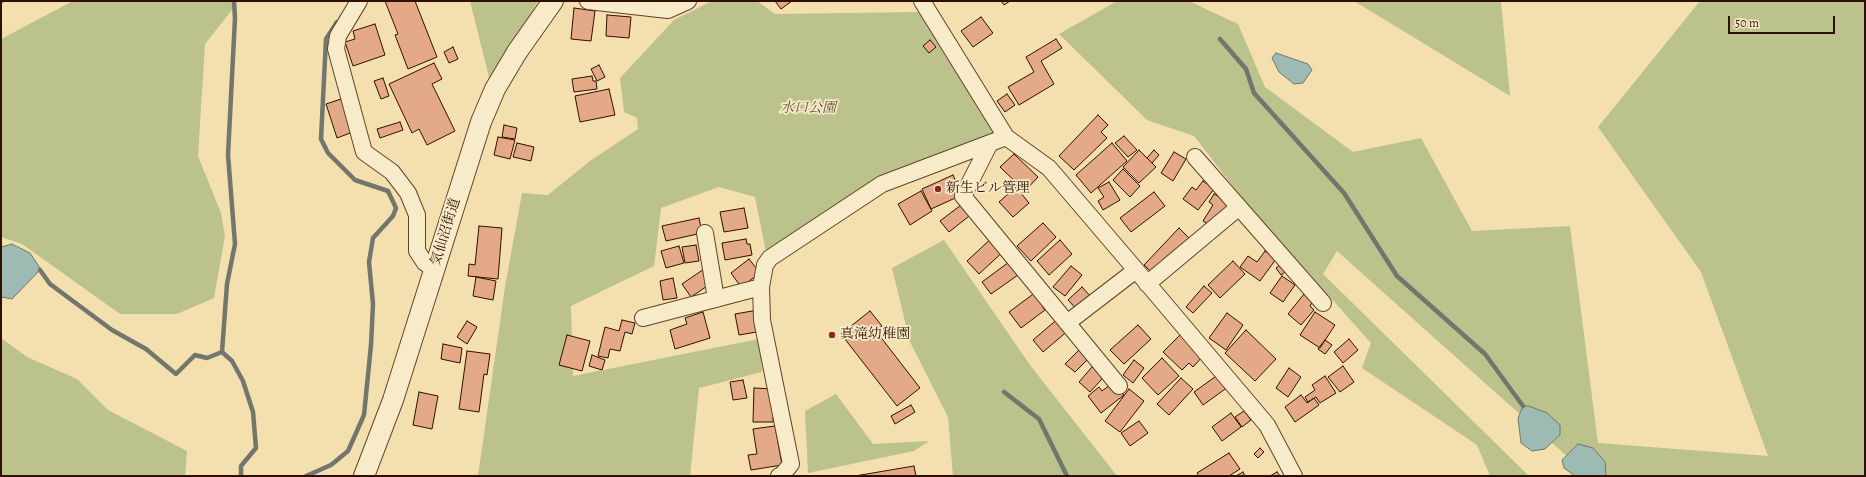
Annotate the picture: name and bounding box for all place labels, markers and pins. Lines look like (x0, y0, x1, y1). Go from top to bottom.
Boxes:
place label: 新生ビル管理 (946, 181, 1030, 197)
marker: 新生ビル管理 (933, 184, 943, 194)
place label: 真滝幼稚園 (840, 327, 910, 343)
marker: 真滝幼稚園 (827, 330, 837, 340)

